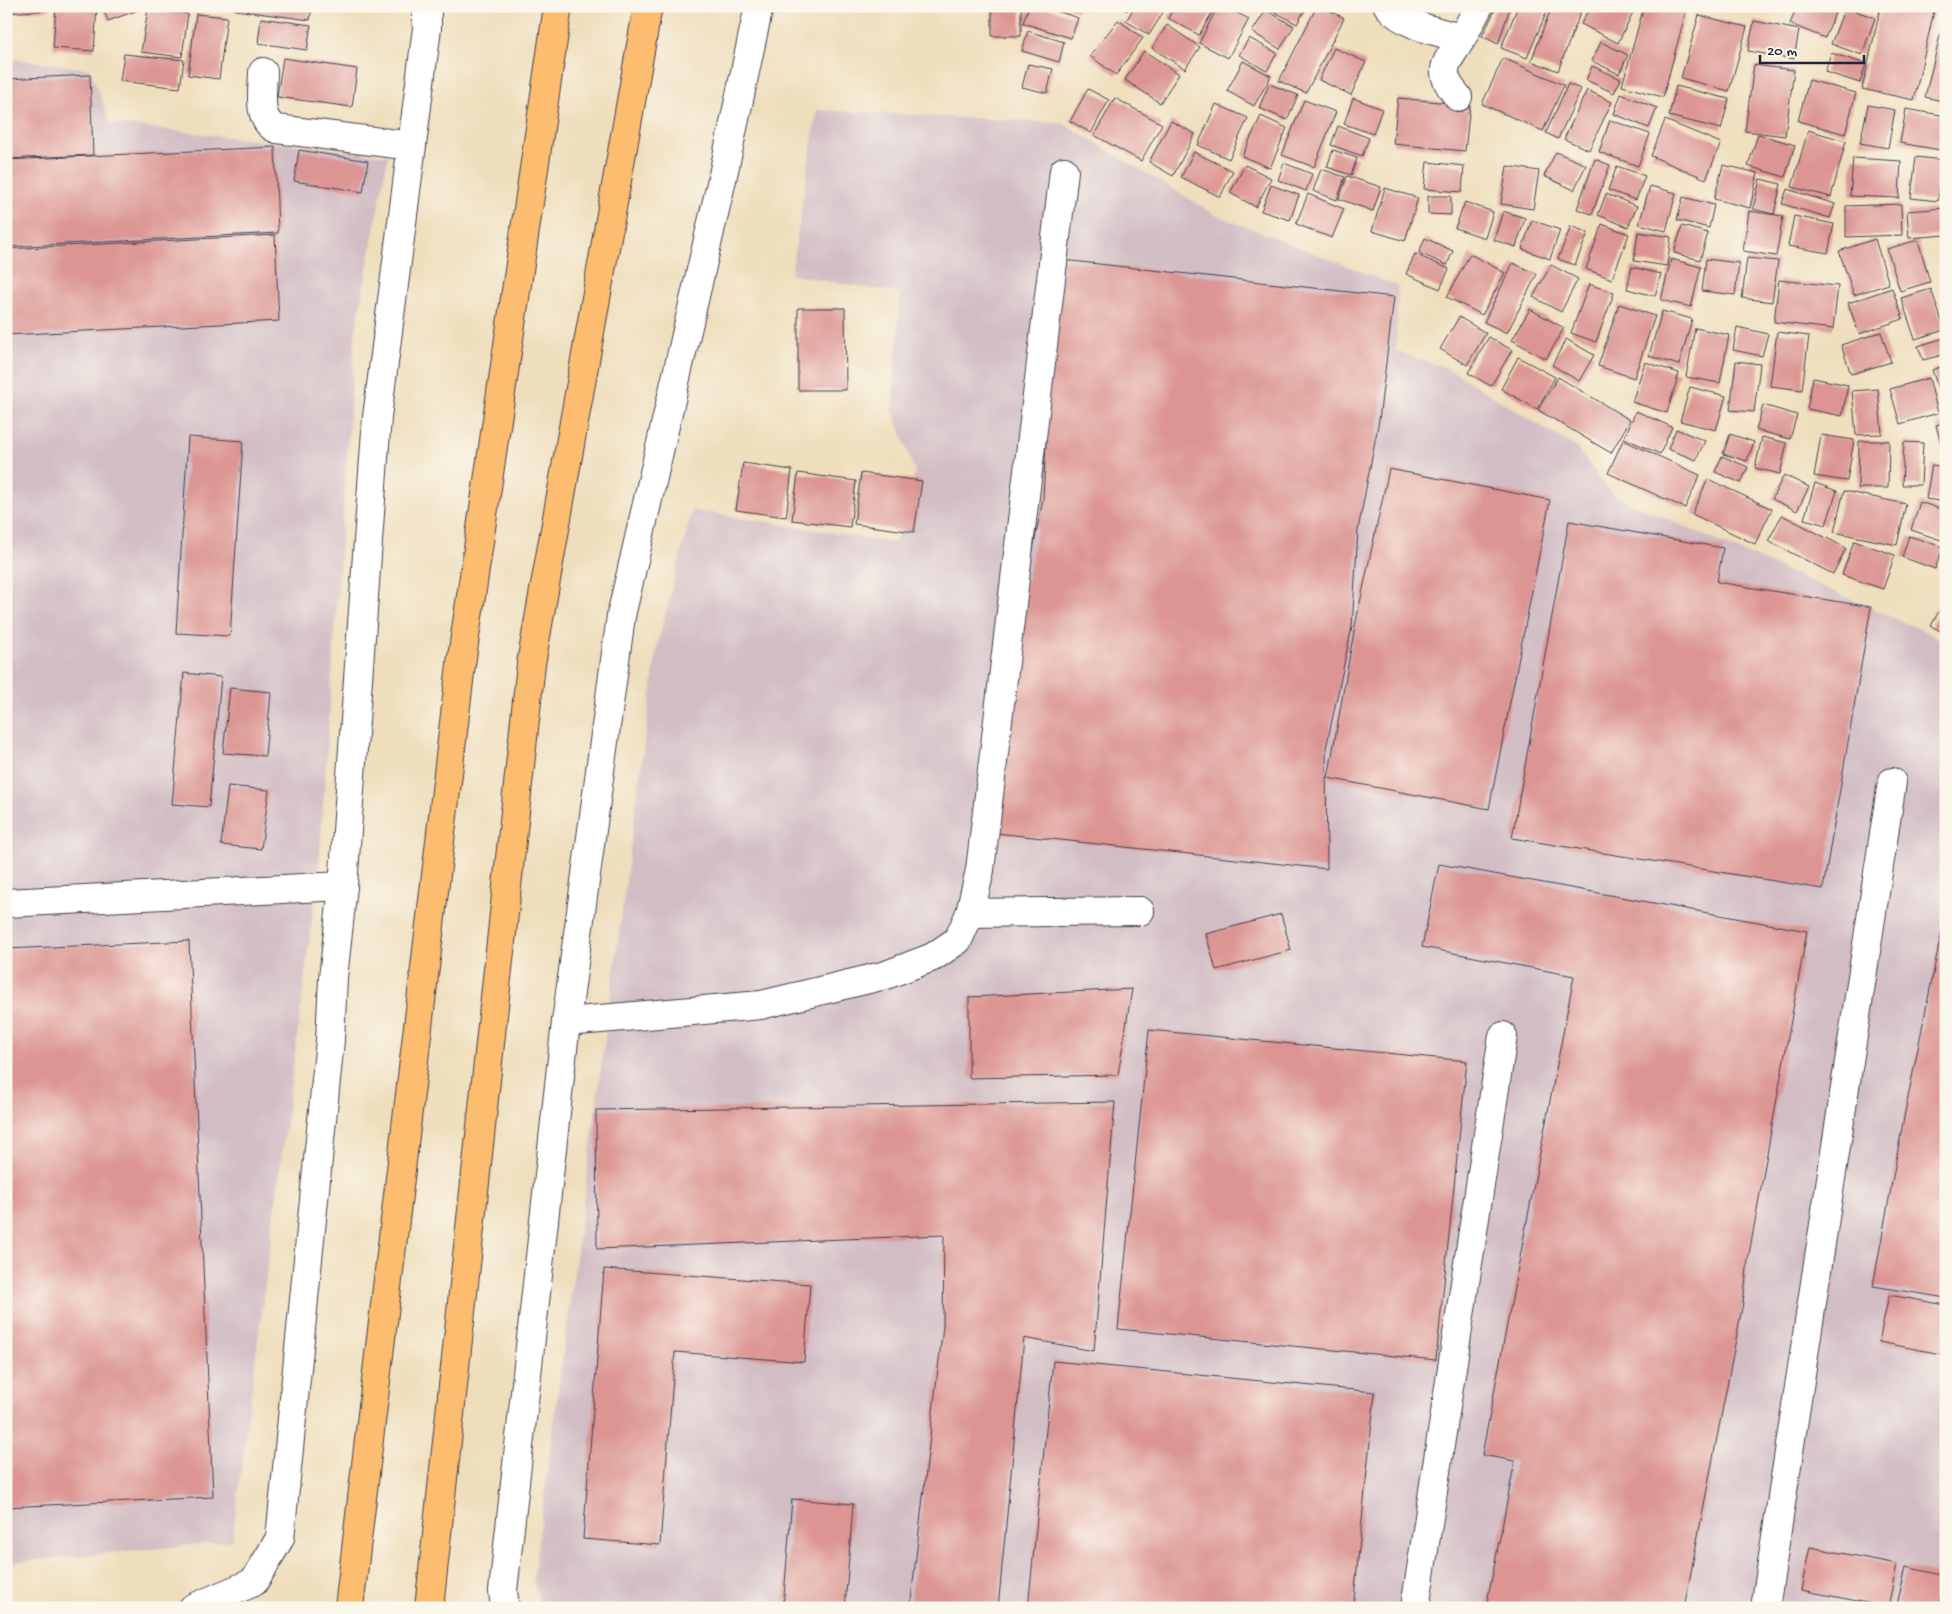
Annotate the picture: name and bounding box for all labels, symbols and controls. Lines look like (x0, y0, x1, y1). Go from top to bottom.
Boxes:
scale bar (1760, 32, 1863, 64)
text: 20 m (1767, 43, 1797, 61)

